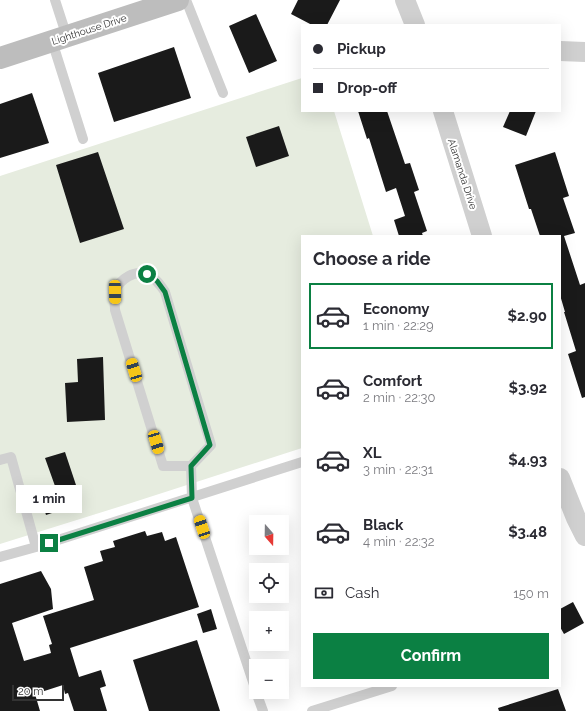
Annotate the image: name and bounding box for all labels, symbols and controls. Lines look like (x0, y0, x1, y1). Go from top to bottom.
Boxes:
street label: Lighthouse Drive (50, 12, 128, 47)
text: Pickup (337, 40, 386, 58)
text: Drop-off (337, 79, 397, 97)
street label: Alamanda Drive (446, 138, 479, 211)
text: Choose a ride (313, 248, 431, 269)
route start (138, 265, 156, 283)
car (109, 280, 121, 304)
icon: car (315, 298, 351, 334)
text: Economy (363, 300, 430, 318)
text: $2.90 (508, 307, 547, 325)
text: 1 min · 22:29 (363, 318, 434, 333)
car (125, 357, 143, 383)
icon: car (315, 370, 351, 406)
text: Comfort (363, 372, 422, 390)
text: $3.92 (509, 379, 547, 397)
text: 2 min · 22:30 (363, 390, 435, 405)
car (147, 429, 165, 455)
icon: car (315, 442, 351, 478)
text: XL (363, 444, 381, 462)
text: $4.93 (508, 451, 547, 469)
text: 3 min · 22:31 (363, 462, 433, 477)
callout: 1 min (16, 485, 82, 513)
text: 1 min (33, 491, 65, 506)
car (193, 514, 211, 540)
icon: car (315, 514, 351, 550)
north arrow (249, 515, 289, 555)
map controls (249, 515, 289, 699)
text: Black (363, 516, 403, 534)
text: $3.48 (508, 523, 547, 541)
route end (40, 534, 58, 552)
text: 4 min · 22:32 (363, 534, 435, 549)
button: locate (249, 563, 289, 603)
icon: cash (313, 582, 335, 604)
text: Cash (345, 584, 379, 602)
text: 150 m (513, 586, 549, 601)
button: + (249, 611, 289, 651)
button: Confirm (313, 633, 549, 679)
button: − (249, 659, 289, 699)
scale bar (12, 683, 64, 702)
text: 20 m (18, 685, 43, 698)

